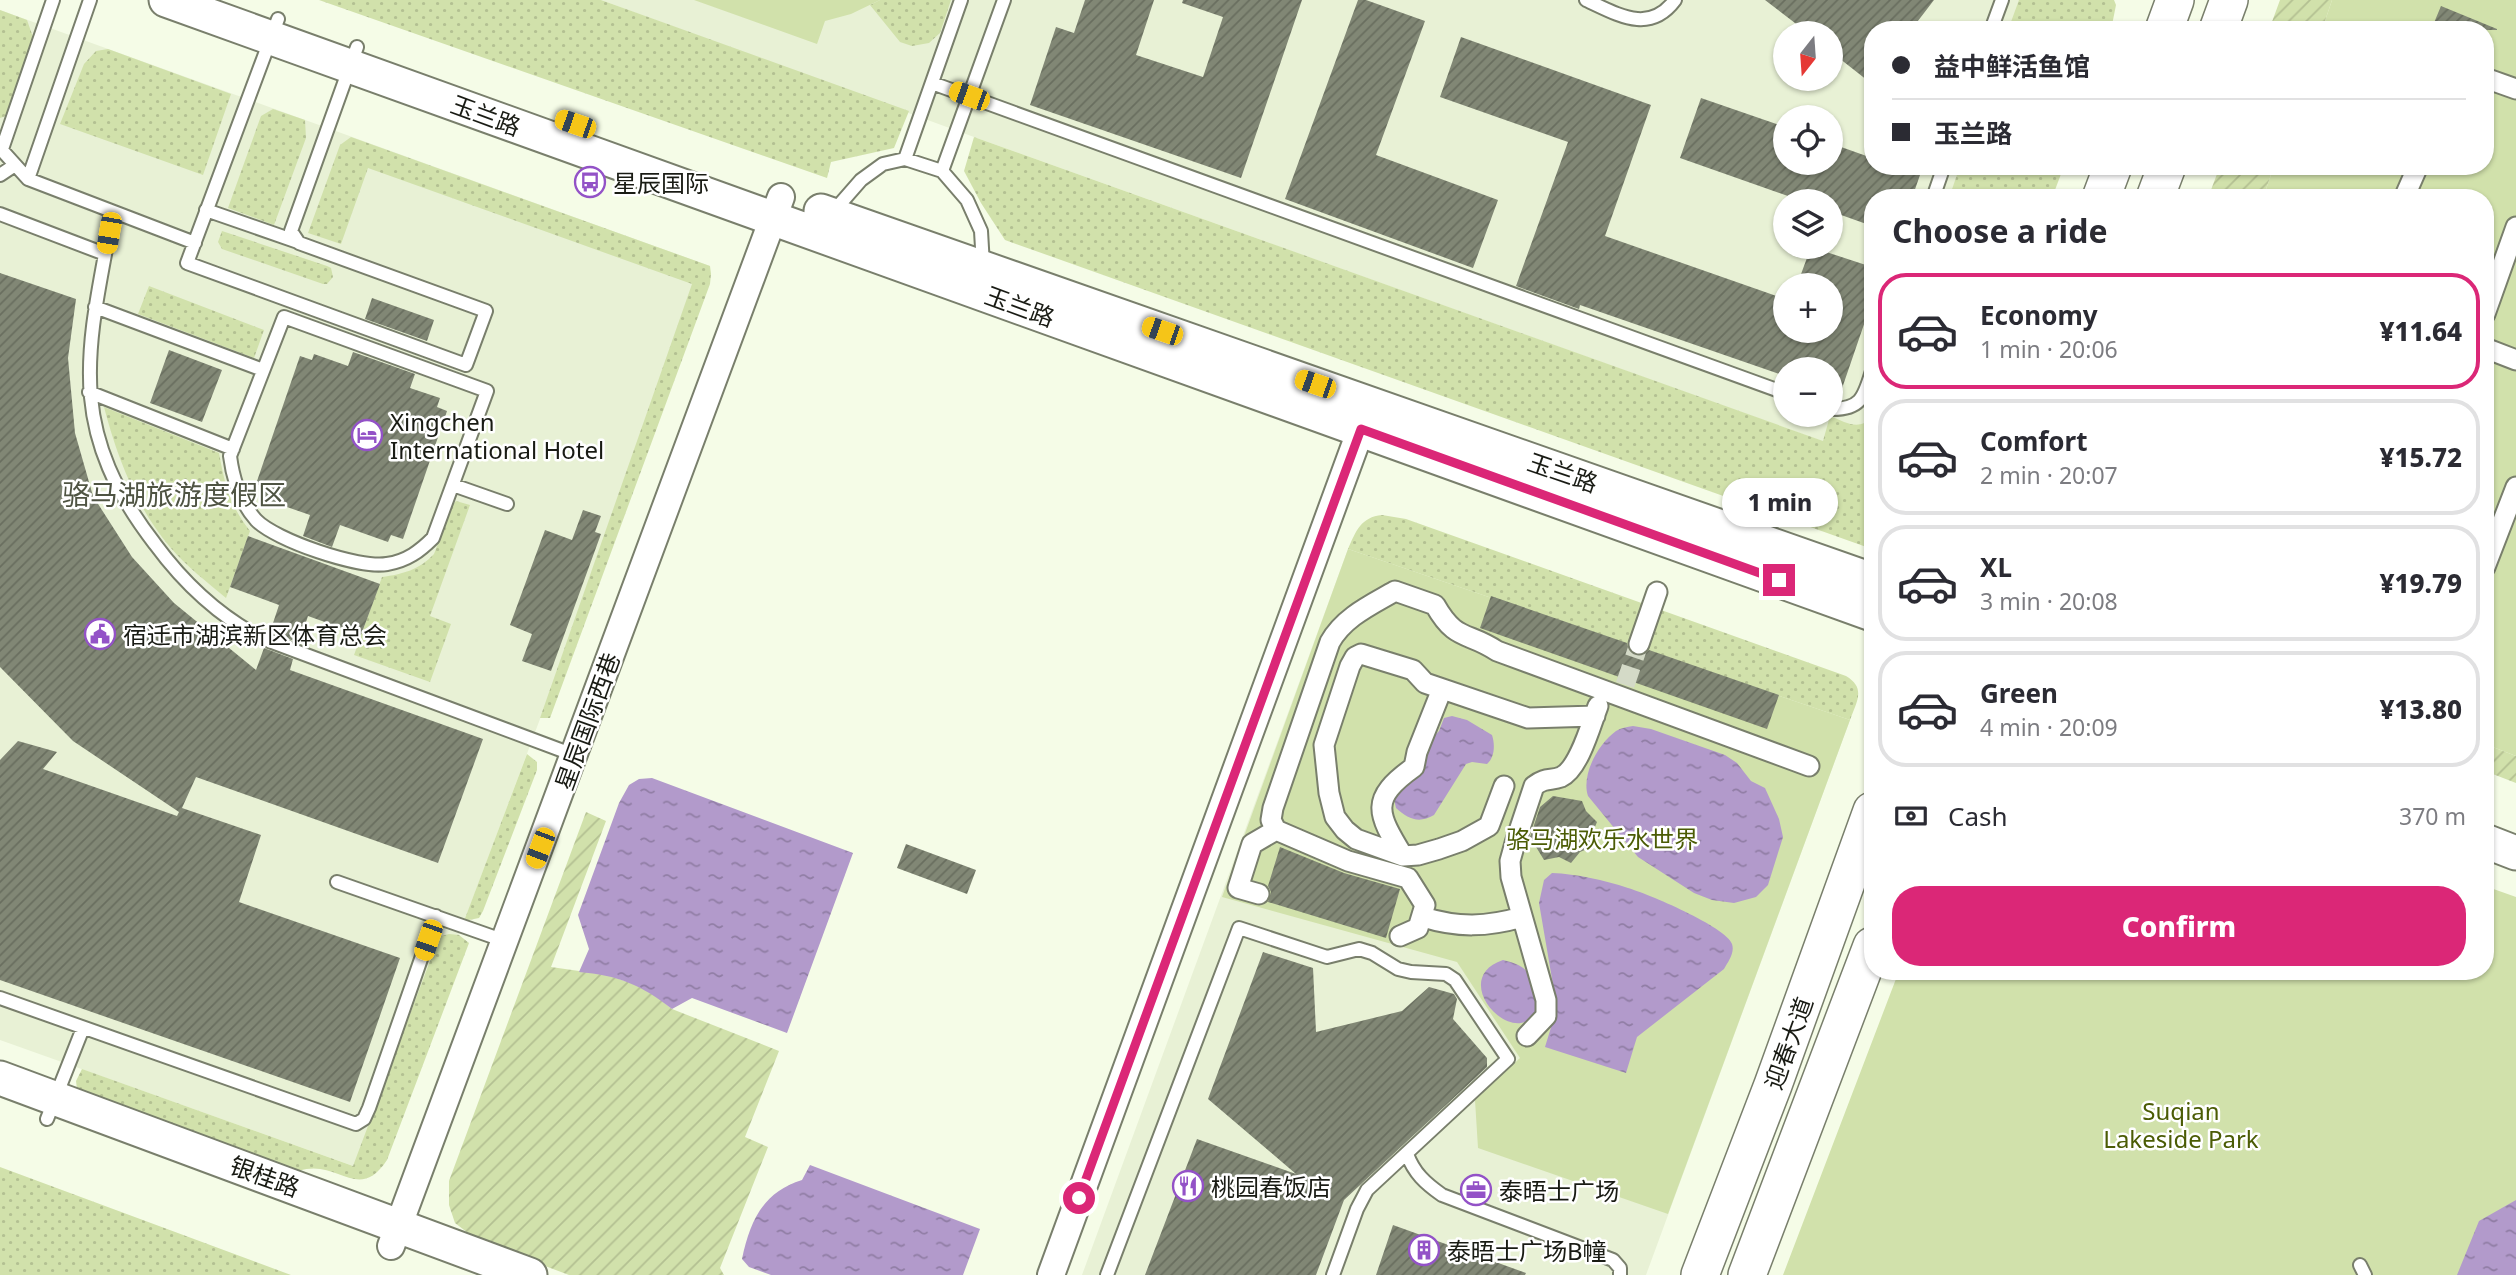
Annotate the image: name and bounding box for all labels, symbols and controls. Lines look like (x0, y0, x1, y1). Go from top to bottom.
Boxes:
north arrow (1773, 21, 1843, 91)
map controls (1773, 21, 1843, 427)
text: 益中鲜活鱼馆 (1934, 48, 2090, 84)
car (946, 79, 993, 113)
street label: 玉兰路 (447, 87, 525, 143)
button: locate (1773, 105, 1843, 175)
car (552, 107, 599, 141)
text: 玉兰路 (1934, 115, 2012, 151)
bus stop icon: 星辰国际 (573, 165, 607, 199)
place label: 星辰国际 (613, 166, 709, 199)
button: layers (1773, 189, 1843, 259)
text: Choose a ride (1892, 209, 2108, 252)
car (96, 210, 123, 256)
button: + (1773, 273, 1843, 343)
street label: 玉兰路 (981, 278, 1059, 334)
text: Economy (1980, 297, 2098, 333)
icon: car (1896, 300, 1959, 363)
text: ¥11.64 (2379, 313, 2462, 349)
car (1139, 314, 1186, 348)
text: 1 min · 20:06 (1980, 333, 2118, 365)
button: − (1773, 357, 1843, 427)
car (1292, 367, 1339, 401)
place label: Xingchen International Hotel (390, 405, 604, 466)
hotel icon: Xingchen International Hotel (350, 418, 384, 452)
text: Comfort (1980, 423, 2088, 459)
icon: car (1896, 426, 1959, 489)
text: ¥15.72 (2379, 439, 2462, 475)
street label: 玉兰路 (1524, 445, 1602, 499)
text: 2 min · 20:07 (1980, 459, 2118, 491)
district label: 骆马湖旅游度假区 (62, 475, 286, 513)
callout: 1 min (1721, 478, 1837, 528)
text: 1 min (1748, 486, 1812, 518)
text: XL (1980, 549, 2012, 585)
icon: car (1896, 552, 1959, 615)
route end (1763, 564, 1795, 596)
text: ¥19.79 (2379, 565, 2462, 601)
text: 3 min · 20:08 (1980, 585, 2118, 617)
public building icon: 宿迁市湖滨新区体育总会 (83, 617, 117, 651)
place label: 宿迁市湖滨新区体育总会 (123, 618, 387, 651)
street label: 星辰国际西巷 (547, 648, 627, 794)
text: Green (1980, 675, 2058, 711)
icon: car (1896, 678, 1959, 741)
text: ¥13.80 (2379, 691, 2462, 727)
text: 4 min · 20:09 (1980, 711, 2118, 743)
icon: cash (1892, 797, 1930, 835)
text: Cash (1948, 798, 2008, 834)
text: 370 m (2399, 800, 2466, 832)
park label: 骆马湖欢乐水世界 (1506, 822, 1698, 855)
car (523, 825, 558, 871)
button: Confirm (1892, 886, 2466, 966)
car (412, 917, 445, 963)
street label: 迎春大道 (1756, 992, 1820, 1094)
park label: Suqian Lakeside Park (2103, 1094, 2259, 1155)
street label: 银桂路 (226, 1148, 304, 1204)
restaurant icon: 桃园春饭店 (1171, 1169, 1205, 1203)
place label: 桃园春饭店 (1211, 1170, 1331, 1203)
office icon: 泰晤士广场 (1459, 1173, 1493, 1207)
place label: 泰晤士广场 (1499, 1174, 1619, 1207)
route start (1063, 1182, 1095, 1214)
building icon: 泰晤士广场B幢 (1407, 1233, 1441, 1267)
place label: 泰晤士广场B幢 (1447, 1234, 1607, 1267)

